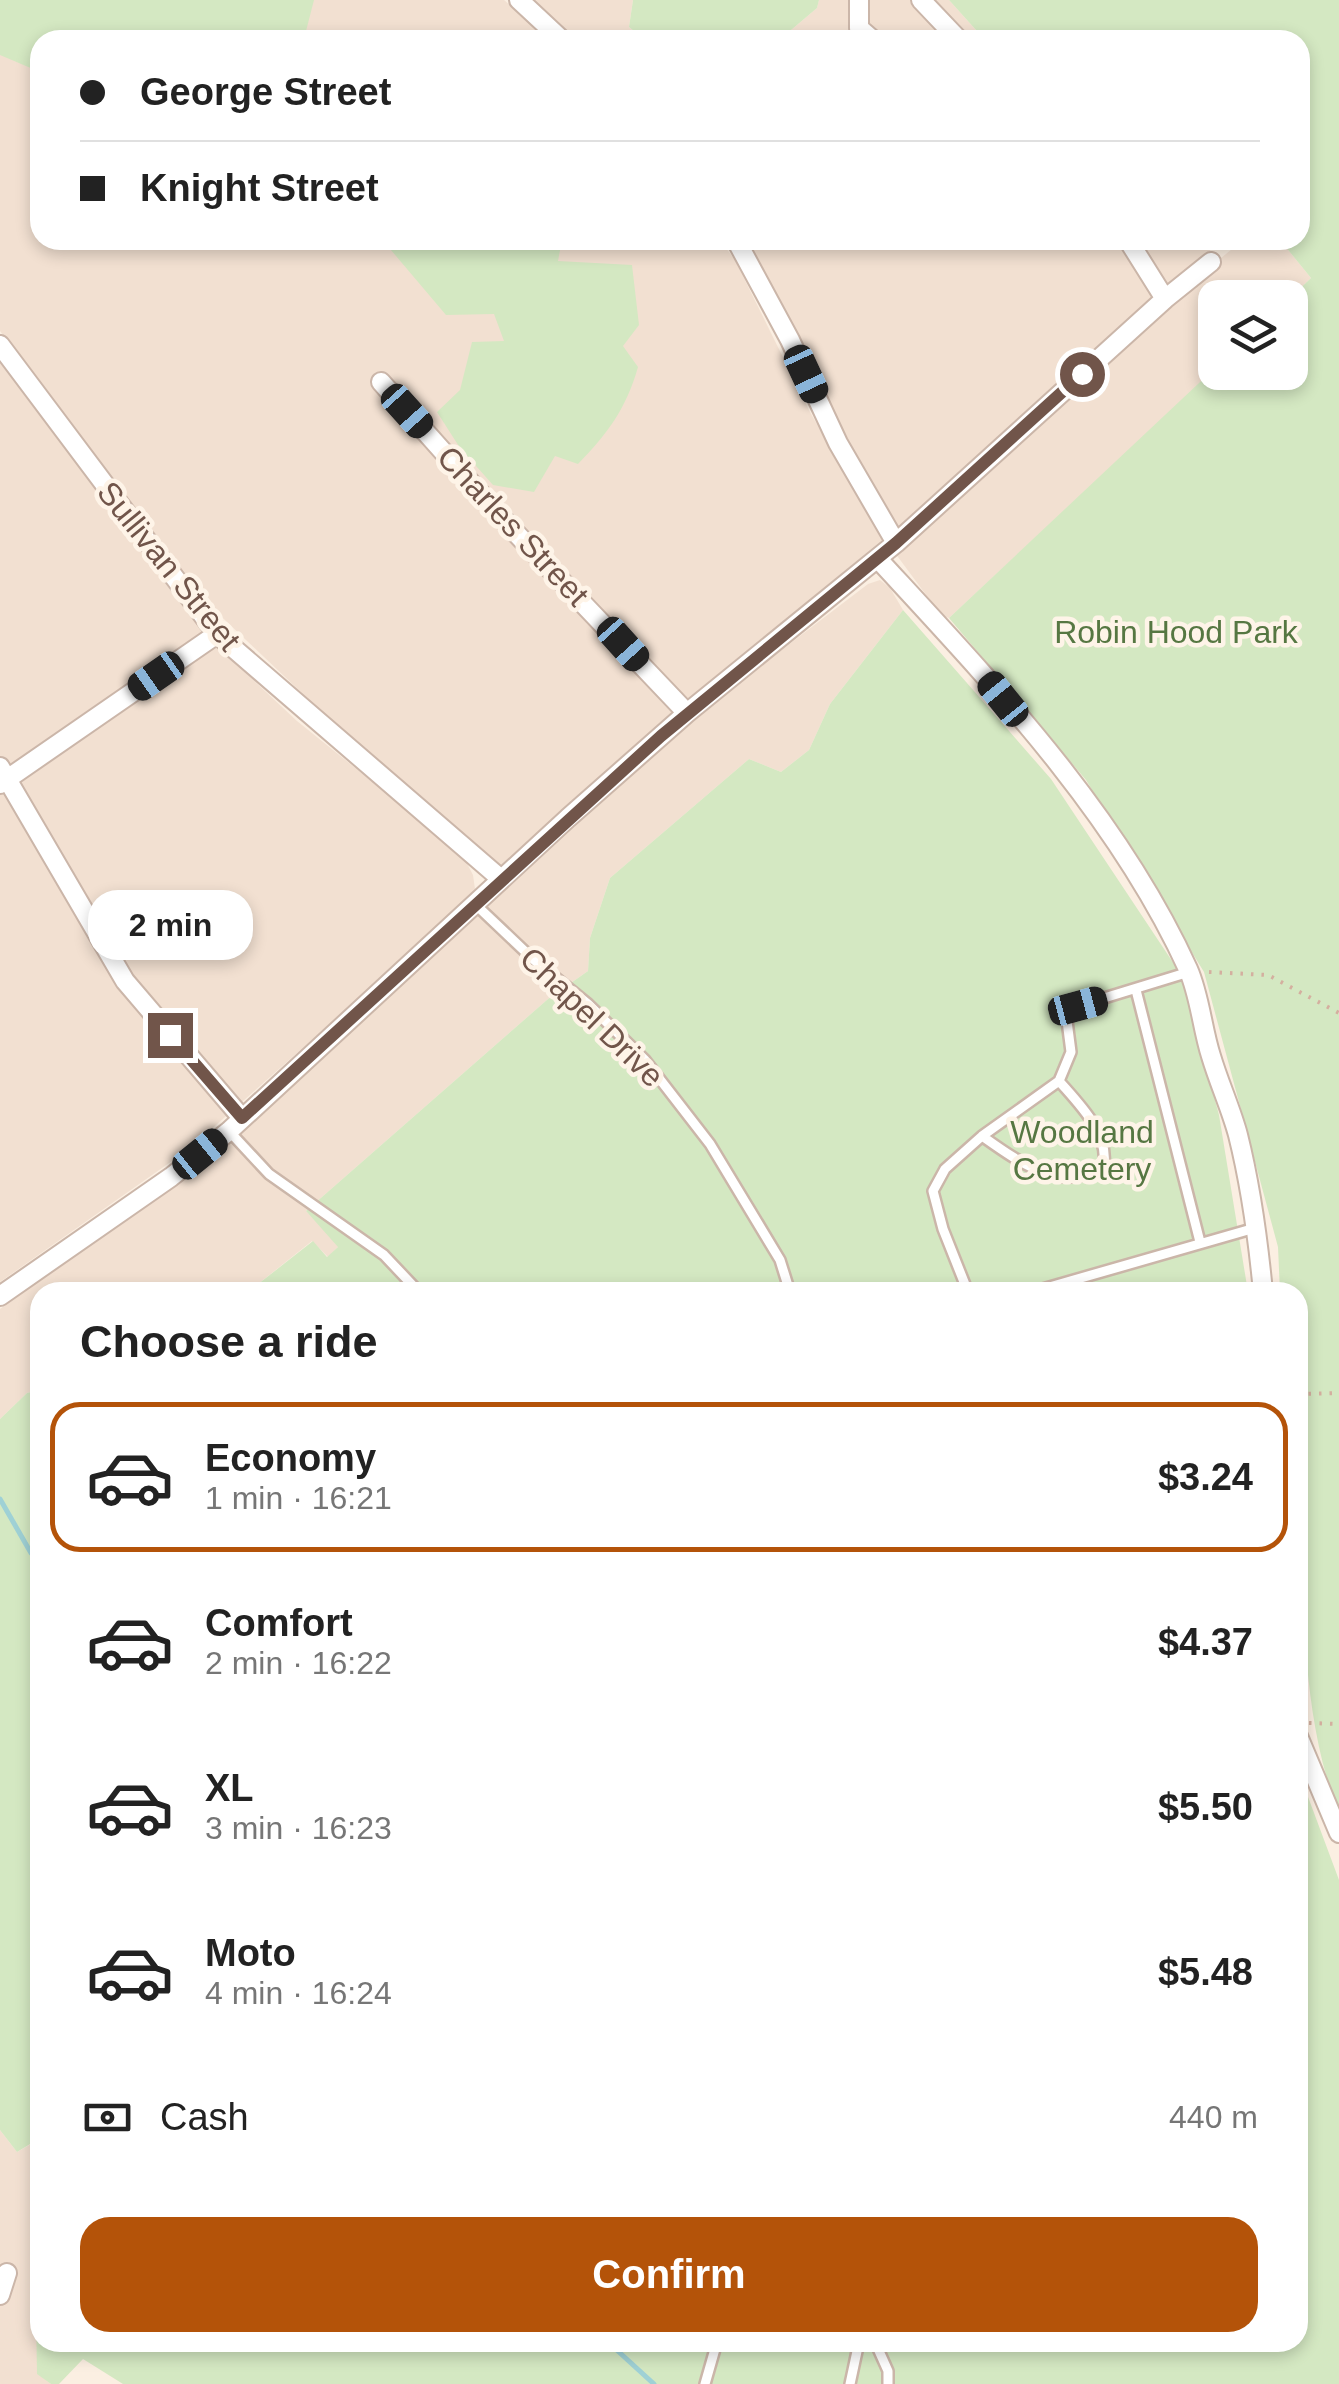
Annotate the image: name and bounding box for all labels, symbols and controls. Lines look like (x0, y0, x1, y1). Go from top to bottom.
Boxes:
text: George Street (140, 71, 391, 113)
text: Knight Street (140, 167, 379, 209)
map controls (1198, 280, 1308, 390)
button: layers (1198, 280, 1308, 390)
car (780, 340, 832, 408)
route start (1060, 352, 1105, 397)
car (376, 379, 438, 443)
street label: Charles Street (430, 439, 596, 613)
street label: Sullivan Street (90, 474, 248, 658)
car (592, 612, 654, 676)
park label: Robin Hood Park (1054, 614, 1299, 650)
car (123, 647, 189, 705)
car (972, 666, 1034, 732)
callout: 2 min (88, 890, 252, 960)
text: 2 min (129, 907, 212, 943)
street label: Chapel Drive (513, 940, 671, 1094)
car (1045, 984, 1111, 1028)
route end (148, 1013, 193, 1058)
park label: Woodland Cemetery (1010, 1114, 1154, 1187)
car (167, 1123, 233, 1185)
text: Choose a ride (80, 1316, 378, 1367)
icon: car (85, 1432, 175, 1522)
text: Economy (205, 1437, 376, 1479)
text: $3.24 (1158, 1456, 1253, 1498)
text: 1 min · 16:21 (205, 1480, 392, 1516)
icon: car (85, 1597, 175, 1687)
text: Comfort (205, 1602, 353, 1644)
text: $4.37 (1158, 1621, 1253, 1663)
text: 2 min · 16:22 (205, 1645, 392, 1681)
icon: car (85, 1762, 175, 1852)
text: XL (205, 1767, 254, 1809)
text: $5.50 (1158, 1786, 1253, 1828)
text: 3 min · 16:23 (205, 1810, 392, 1846)
icon: car (85, 1927, 175, 2017)
text: Moto (205, 1932, 296, 1974)
text: $5.48 (1158, 1951, 1253, 1993)
text: 4 min · 16:24 (205, 1975, 392, 2011)
icon: cash (80, 2090, 135, 2145)
text: Cash (160, 2096, 249, 2138)
text: 440 m (1169, 2099, 1258, 2135)
button: Confirm (80, 2217, 1258, 2332)

